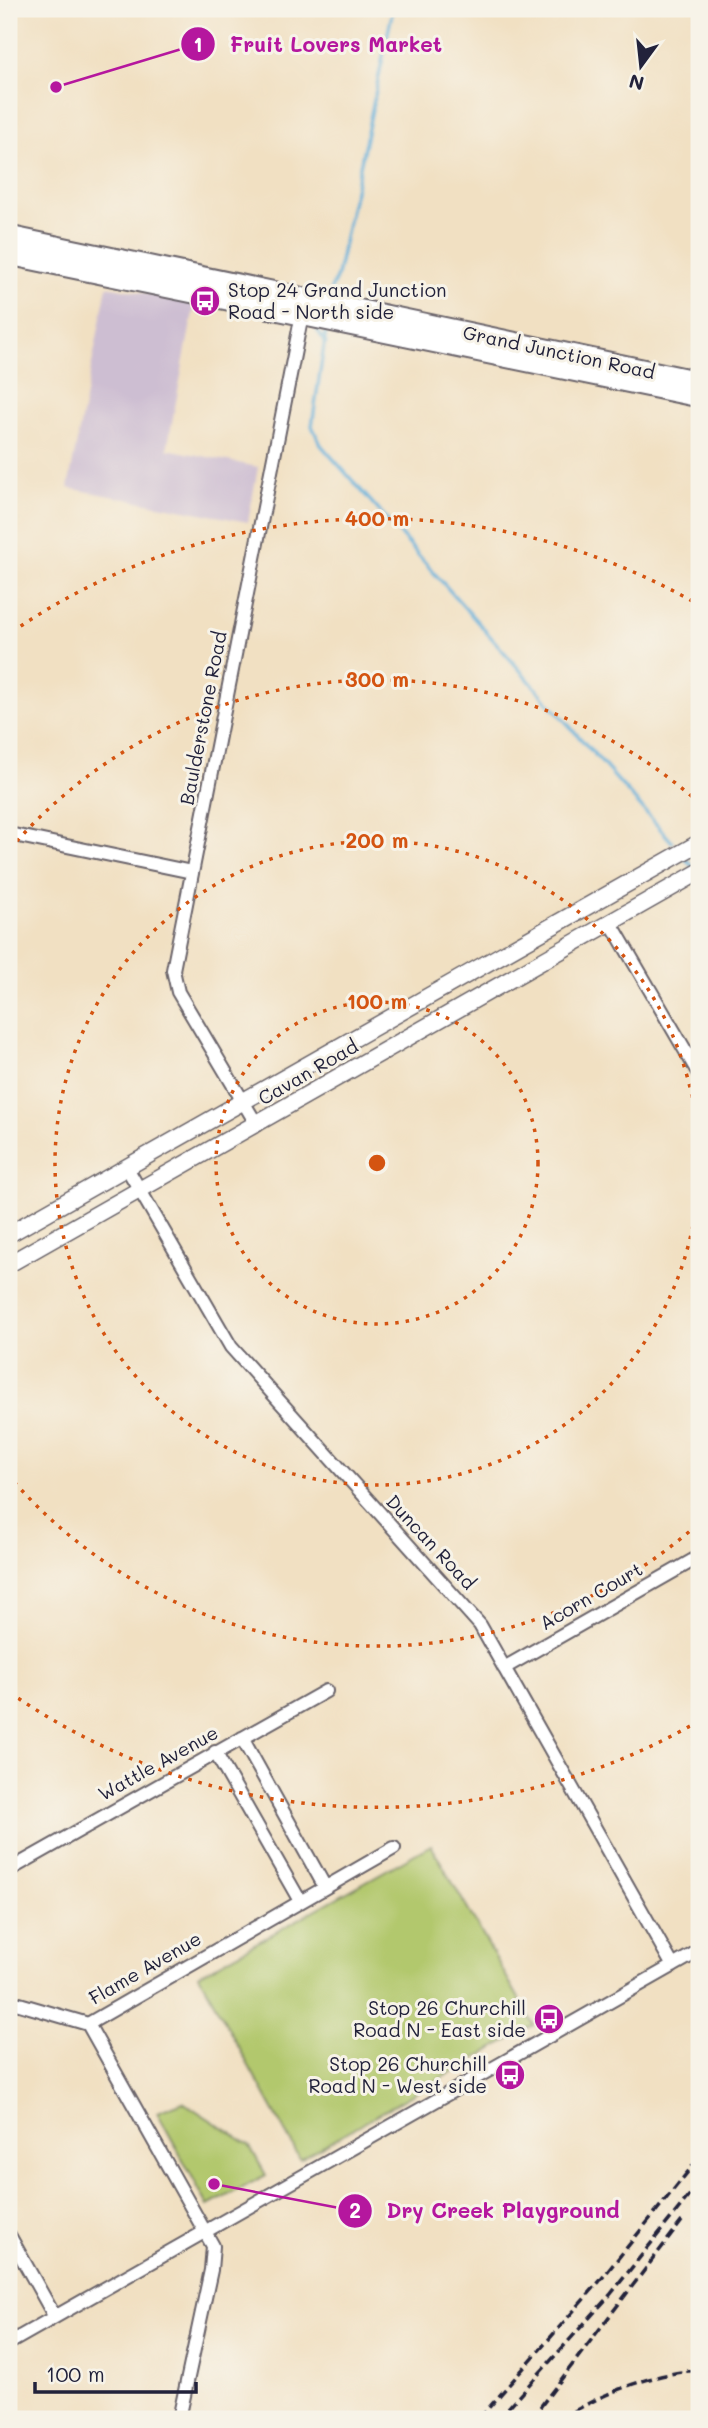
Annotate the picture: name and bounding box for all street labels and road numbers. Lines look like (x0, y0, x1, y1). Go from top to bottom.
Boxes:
street label: Grand Junction Road (461, 319, 658, 384)
street label: Baulderstone Road (173, 629, 232, 807)
street label: Cavan Road (253, 1033, 362, 1110)
street label: Duncan Road (381, 1489, 482, 1594)
street label: Acorn Court (535, 1556, 647, 1635)
street label: Wattle Avenue (93, 1719, 222, 1806)
street label: Flame Avenue (84, 1925, 206, 2010)

